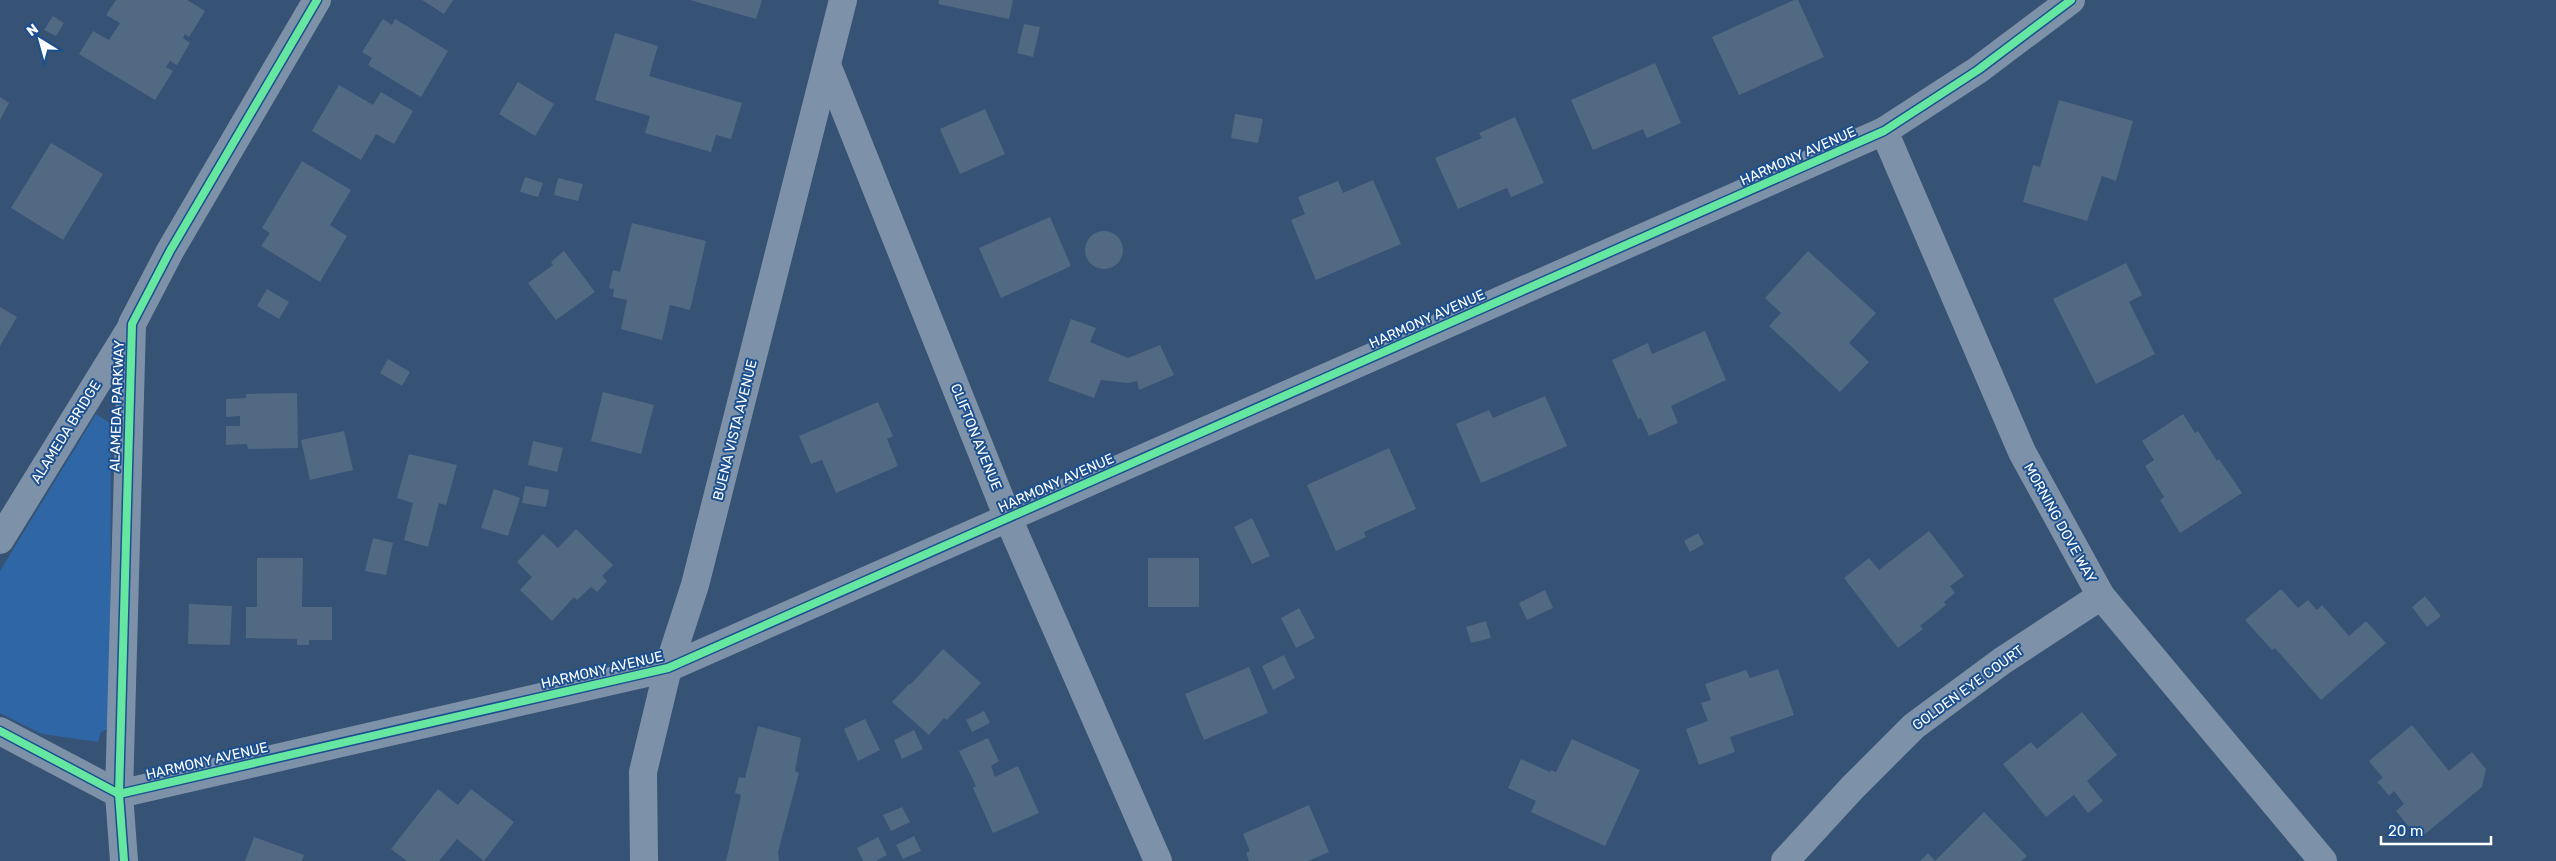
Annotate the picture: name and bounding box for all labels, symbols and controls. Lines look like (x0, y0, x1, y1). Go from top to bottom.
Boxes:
north arrow (15, 15, 65, 65)
text: N (23, 20, 42, 40)
street label: HARMONY AVENUE (1737, 123, 1859, 189)
street label: HARMONY AVENUE (1366, 286, 1488, 352)
street label: ALAMEDA PARKWAY (106, 340, 128, 472)
street label: BUENA VISTA AVENUE (709, 358, 761, 502)
street label: ALAMEDA BRIDGE (27, 377, 105, 487)
street label: CLIFTON AVENUE (947, 381, 1005, 493)
street label: HARMONY AVENUE (995, 450, 1117, 516)
street label: MORNING DOVE WAY (2020, 460, 2100, 586)
street label: GOLDEN EYE COURT (1909, 642, 2027, 734)
street label: HARMONY AVENUE (539, 648, 665, 692)
street label: HARMONY AVENUE (144, 739, 270, 783)
scale bar (2381, 814, 2491, 846)
text: 20 m (2388, 822, 2423, 840)

